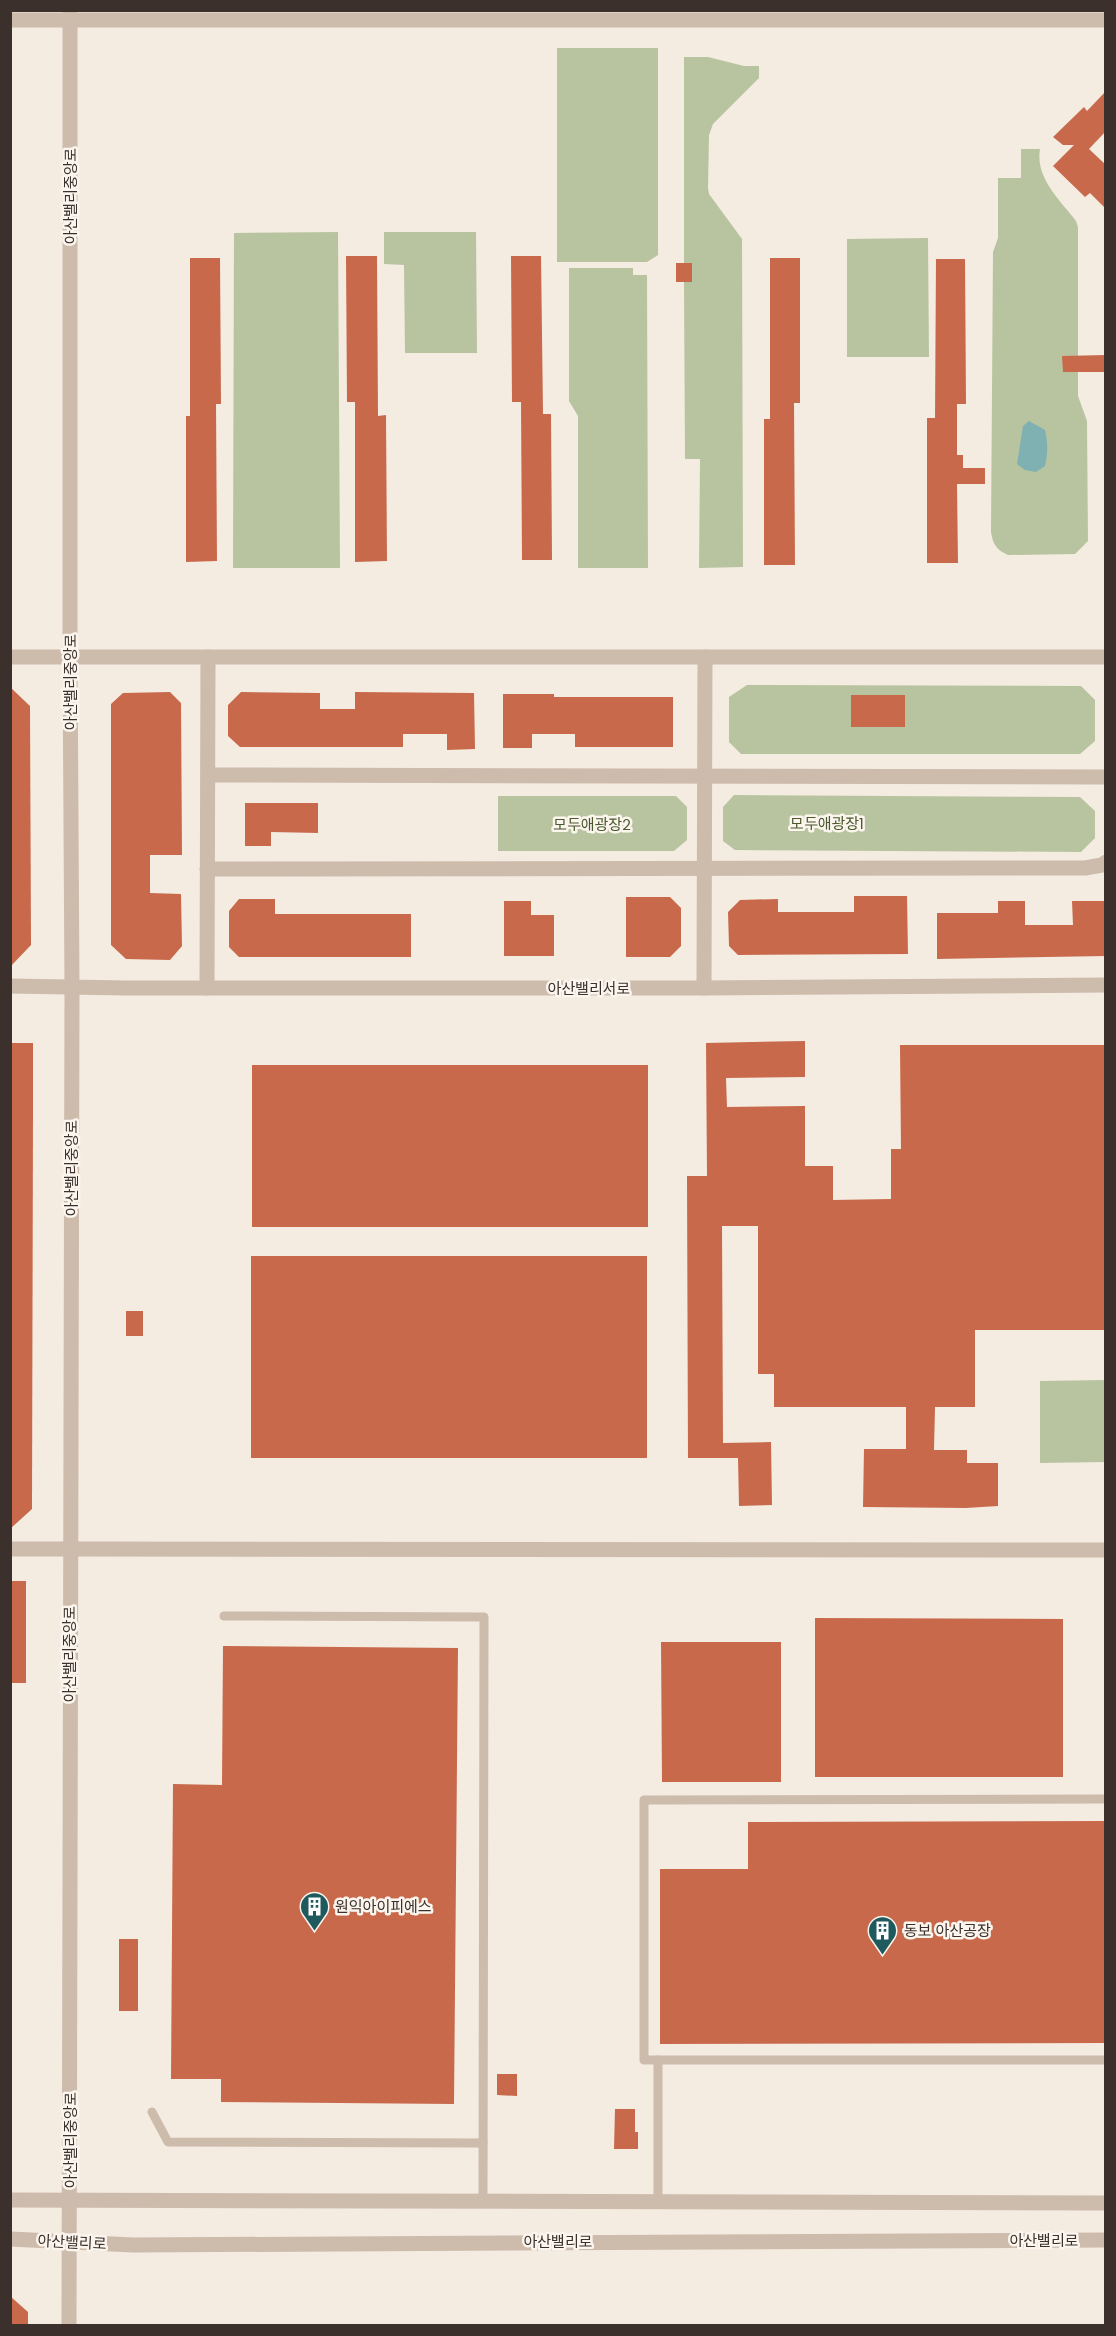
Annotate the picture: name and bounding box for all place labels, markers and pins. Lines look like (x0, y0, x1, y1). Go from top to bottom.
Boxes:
building icon: 원익아이피에스 (298, 1890, 330, 1932)
place label: 원익아이피에스 (335, 1896, 432, 1917)
building icon: 동보 아산공장 (867, 1914, 899, 1956)
place label: 동보 아산공장 (904, 1920, 991, 1941)

